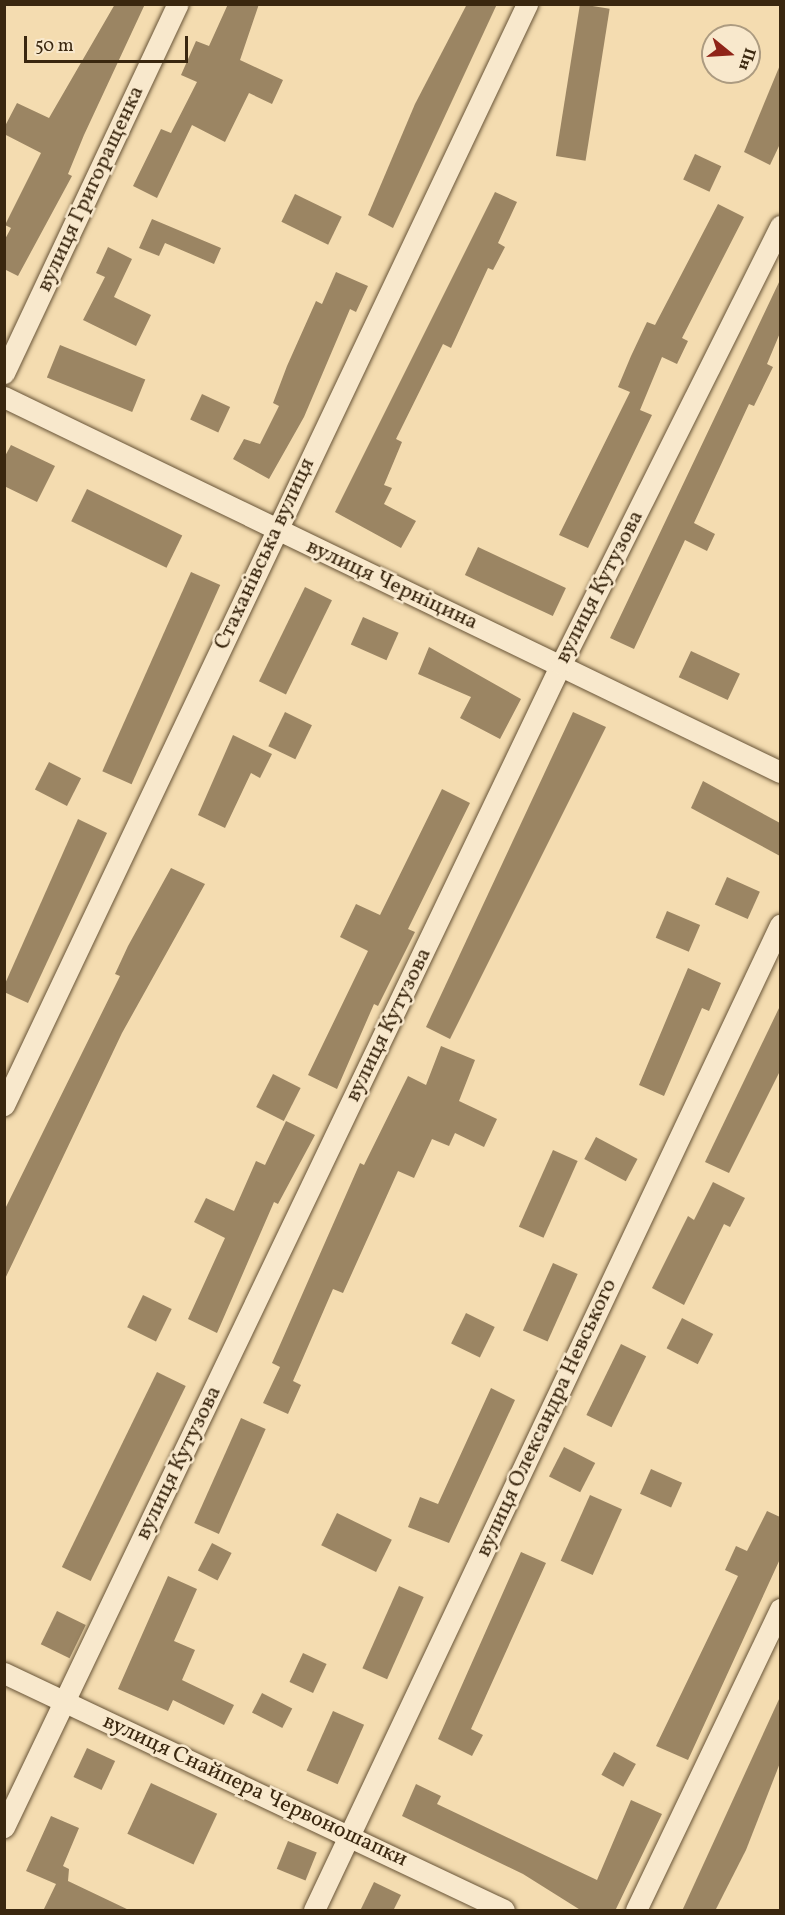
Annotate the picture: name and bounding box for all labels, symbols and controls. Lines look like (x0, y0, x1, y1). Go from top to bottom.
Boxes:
scale bar (27, 24, 190, 62)
north arrow (701, 24, 761, 84)
text: 50 m (35, 34, 74, 59)
text: Пн (732, 45, 760, 73)
street label: вулиця Григоращенка (32, 82, 150, 296)
street label: Стаханівська вулиця (209, 454, 321, 654)
street label: вулиця Кутузова (550, 506, 650, 668)
street label: вулиця Черніцина (302, 534, 482, 636)
street label: вулиця Кутузова (340, 944, 438, 1106)
street label: вулиця Олександра Невського (471, 1275, 623, 1561)
street label: вулиця Кутузова (130, 1382, 228, 1544)
street label: вулиця Снайпера Червоношапки (98, 1709, 412, 1873)

